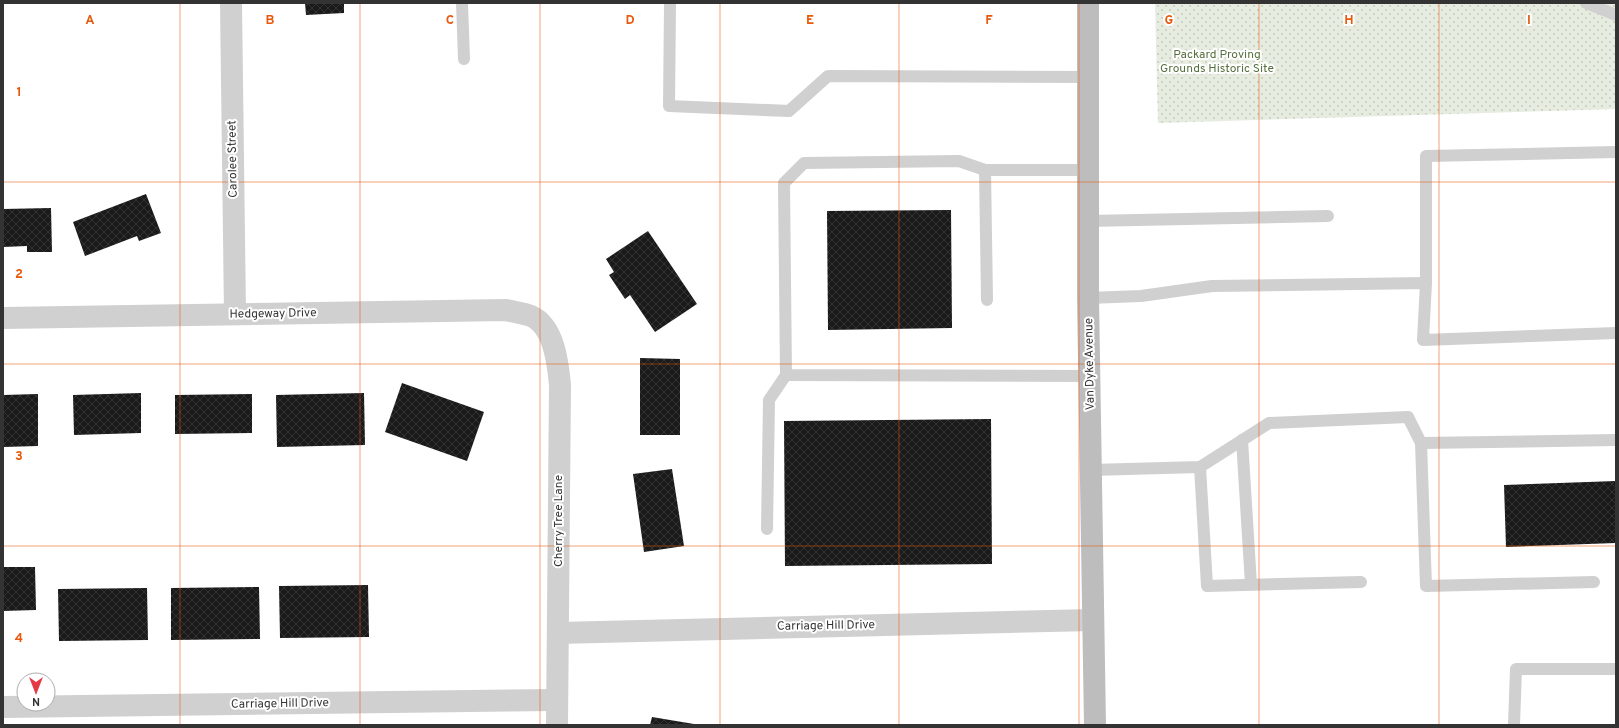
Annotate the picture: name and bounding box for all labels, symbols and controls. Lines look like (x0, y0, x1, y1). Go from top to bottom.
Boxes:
text: A (85, 13, 95, 29)
text: B (266, 13, 275, 29)
text: C (446, 13, 454, 29)
text: D (625, 13, 635, 29)
text: E (806, 13, 814, 29)
text: F (985, 13, 993, 29)
text: G (1165, 13, 1174, 29)
text: H (1344, 13, 1354, 29)
text: I (1527, 13, 1531, 29)
park label: Packard Proving Grounds Historic Site (1160, 47, 1274, 77)
text: 1 (16, 85, 22, 101)
street label: Carolee Street (224, 120, 242, 198)
text: 2 (15, 267, 23, 283)
street label: Hedgeway Drive (229, 305, 317, 323)
street label: Van Dyke Avenue (1081, 318, 1099, 410)
text: 3 (15, 449, 23, 465)
street label: Cherry Tree Lane (551, 475, 567, 567)
street label: Carriage Hill Drive (777, 617, 875, 635)
text: 4 (15, 631, 23, 647)
north arrow (16, 672, 56, 712)
text: N (32, 694, 40, 708)
street label: Carriage Hill Drive (231, 695, 329, 713)

